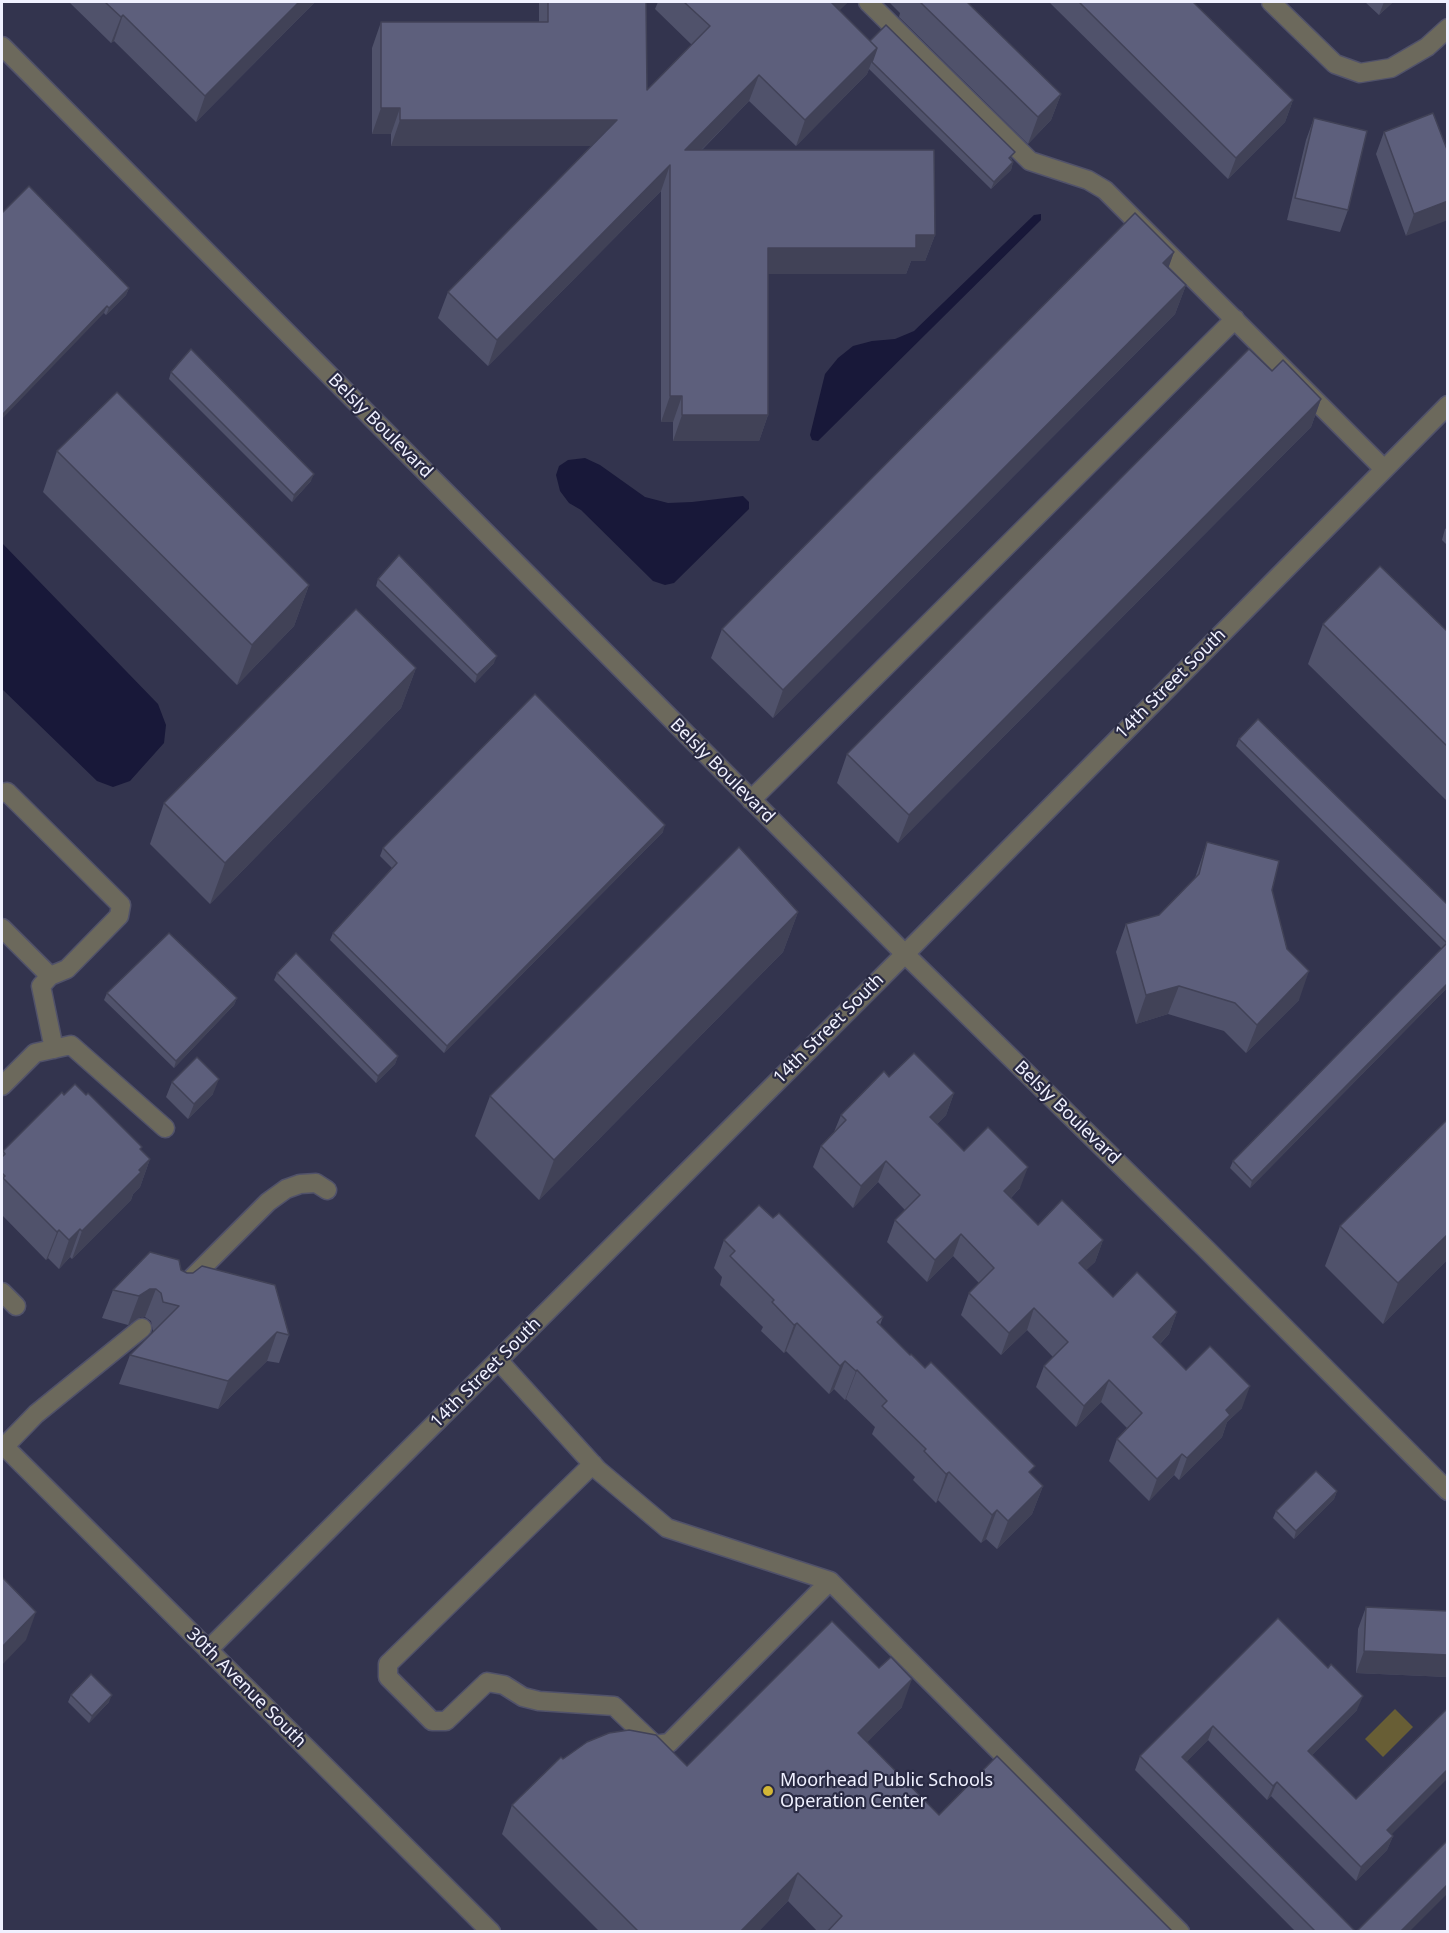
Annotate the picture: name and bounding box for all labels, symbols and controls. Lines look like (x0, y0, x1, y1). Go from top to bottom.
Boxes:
street label: Belsly Boulevard (323, 369, 437, 483)
street label: 14th Street South (1111, 624, 1231, 744)
street label: Belsly Boulevard (665, 714, 779, 828)
street label: 14th Street South (769, 969, 889, 1089)
street label: Belsly Boulevard (1009, 1057, 1125, 1169)
street label: 14th Street South (426, 1313, 546, 1433)
street label: 30th Avenue South (182, 1624, 310, 1752)
place label: Moorhead Public Schools Operation Center (780, 1770, 993, 1812)
marker: Moorhead Public Schools Operation Center (761, 1784, 775, 1798)

